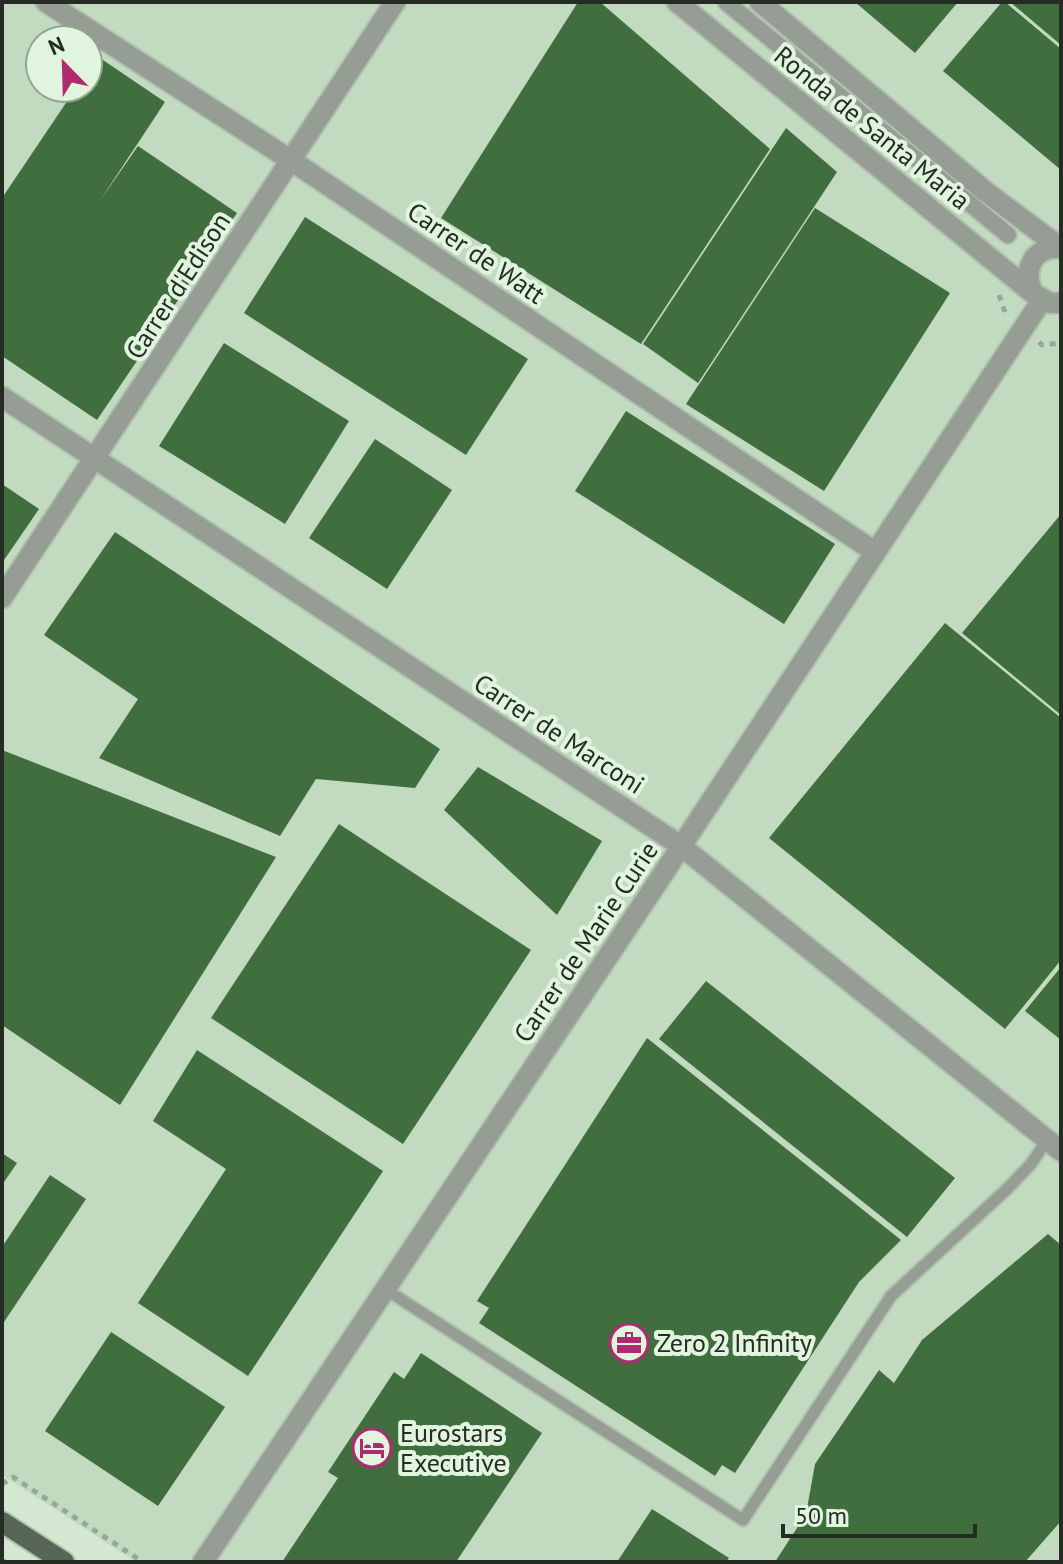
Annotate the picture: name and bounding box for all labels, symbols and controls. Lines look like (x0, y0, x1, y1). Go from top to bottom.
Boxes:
north arrow (24, 24, 104, 104)
text: N (44, 30, 68, 61)
street label: Ronda de Santa Maria (768, 39, 977, 217)
street label: Carrer de Watt (401, 195, 551, 311)
street label: Carrer d'Edison (118, 206, 237, 365)
street label: Carrer de Marconi (468, 666, 651, 801)
street label: Carrer de Marie Curie (506, 835, 665, 1048)
office icon: Zero 2 Infinity (608, 1322, 650, 1364)
place label: Zero 2 Infinity (657, 1326, 812, 1359)
place label: Eurostars Executive (400, 1416, 507, 1479)
hotel icon: Eurostars Executive (351, 1427, 393, 1469)
scale bar (783, 1488, 975, 1538)
text: 50 m (795, 1500, 847, 1531)

